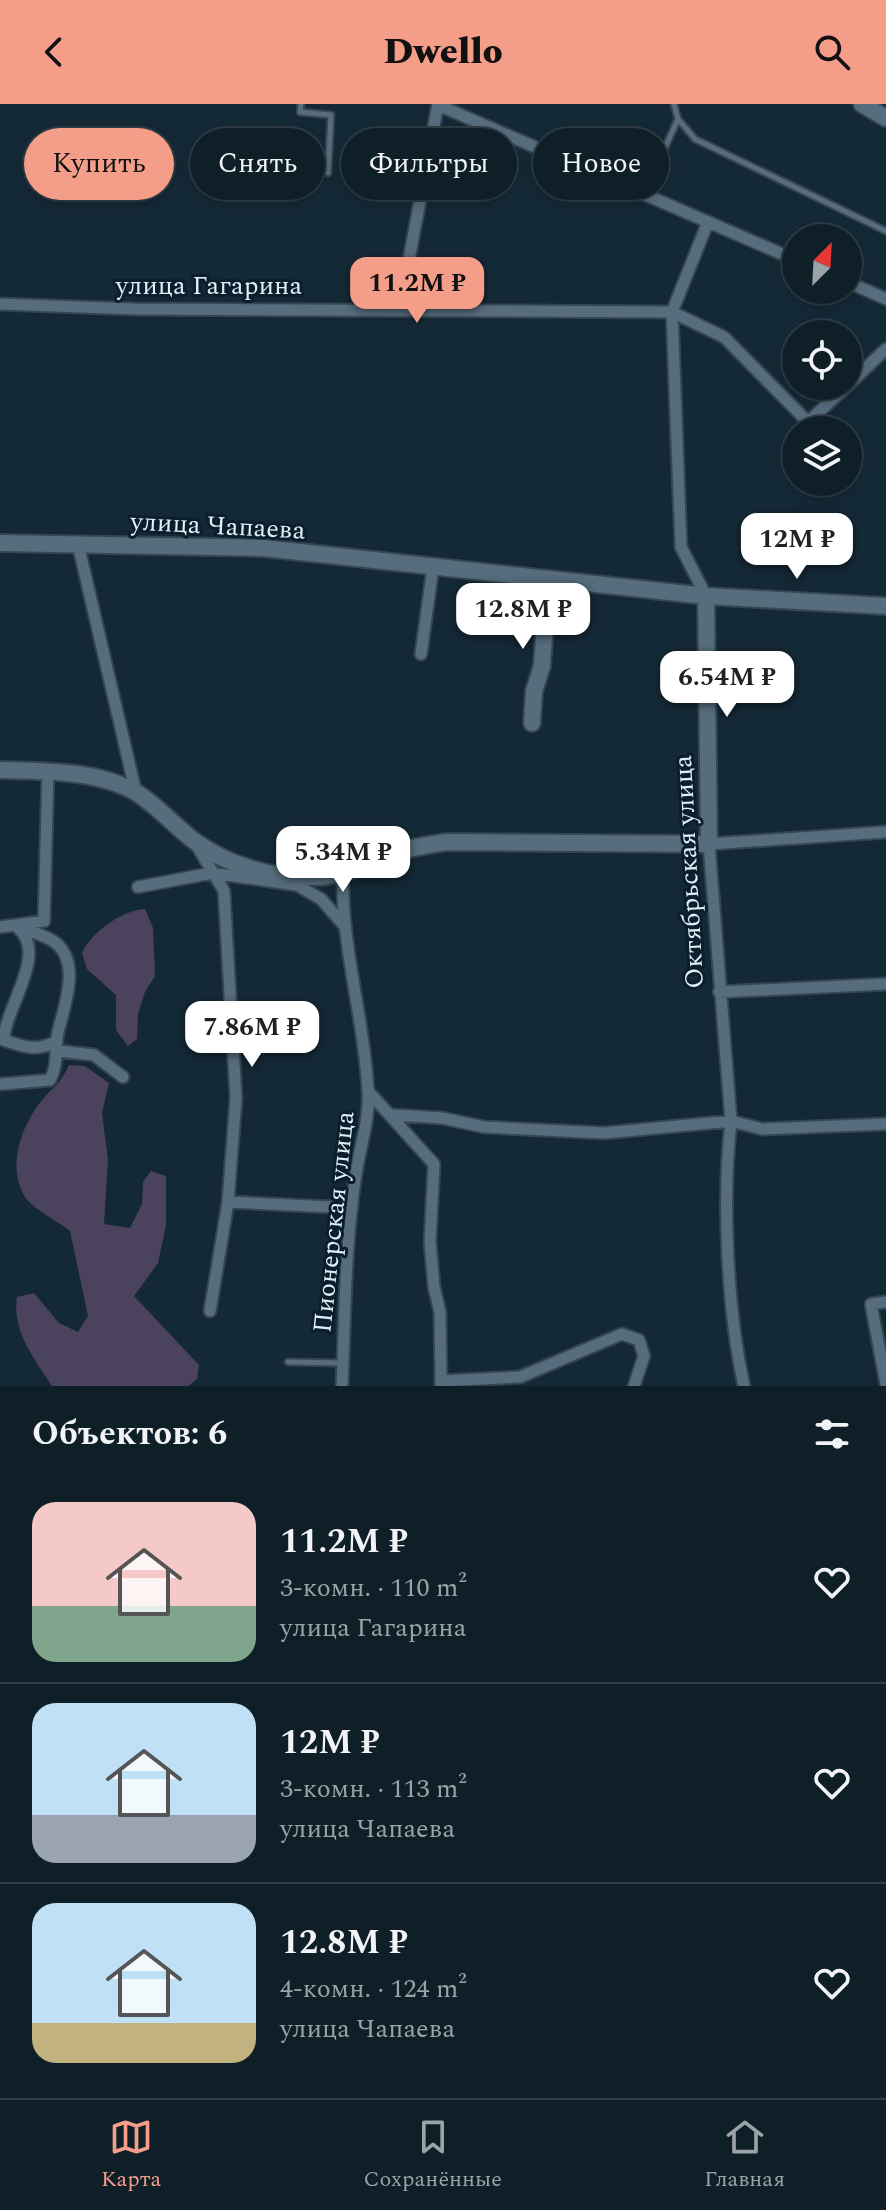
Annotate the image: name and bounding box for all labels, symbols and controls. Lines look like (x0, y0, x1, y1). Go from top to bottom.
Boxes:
text: Dwello (383, 25, 503, 80)
icon: back (32, 30, 76, 74)
icon: search (810, 30, 854, 74)
chip: Купить (24, 128, 174, 200)
chip: Снять (190, 128, 325, 200)
chip: Фильтры (341, 128, 517, 200)
chip: Новое (533, 128, 669, 200)
north arrow (782, 224, 862, 304)
map controls (782, 224, 862, 496)
pin: 11.2M ₽ (343, 257, 491, 325)
text: 11.2M ₽ (368, 263, 466, 303)
street label: улица Гагарина (115, 266, 303, 306)
button: locate (782, 320, 862, 400)
button: layers (782, 416, 862, 496)
street label: улица Чапаева (128, 501, 307, 551)
pin: 12M ₽ (741, 513, 853, 581)
text: 12M ₽ (759, 519, 835, 559)
pin: 12.8M ₽ (449, 583, 597, 651)
text: 12.8M ₽ (474, 589, 572, 629)
pin: 6.54M ₽ (653, 651, 801, 719)
text: 6.54M ₽ (678, 657, 776, 697)
street label: Октябрьская улица (663, 754, 715, 990)
pin: 5.34M ₽ (269, 826, 417, 894)
text: 5.34M ₽ (294, 832, 392, 872)
pin: 7.86M ₽ (178, 1001, 326, 1069)
text: 7.86M ₽ (203, 1007, 301, 1047)
street label: Пионерская улица (302, 1109, 366, 1335)
text: Объектов: 6 (32, 1408, 227, 1460)
icon: filters (810, 1412, 854, 1456)
text: 11.2M ₽ (280, 1516, 408, 1568)
icon: home (96, 1534, 192, 1630)
icon: heart (810, 1560, 854, 1604)
text: 3-комн. · 110 m² (280, 1568, 467, 1608)
text: улица Гагарина (280, 1608, 466, 1648)
text: 12M ₽ (280, 1717, 380, 1769)
icon: home (96, 1735, 192, 1831)
icon: heart (810, 1761, 854, 1805)
text: 3-комн. · 113 m² (280, 1769, 467, 1809)
text: улица Чапаева (280, 1809, 455, 1849)
text: 12.8M ₽ (280, 1917, 408, 1969)
icon: home (96, 1935, 192, 2031)
icon: heart (810, 1961, 854, 2005)
text: 4-комн. · 124 m² (280, 1969, 467, 2009)
text: улица Чапаева (280, 2009, 455, 2049)
tab: Карта (101, 2115, 161, 2196)
tab: Сохранённые (363, 2115, 502, 2196)
tab: Главная (704, 2115, 785, 2196)

